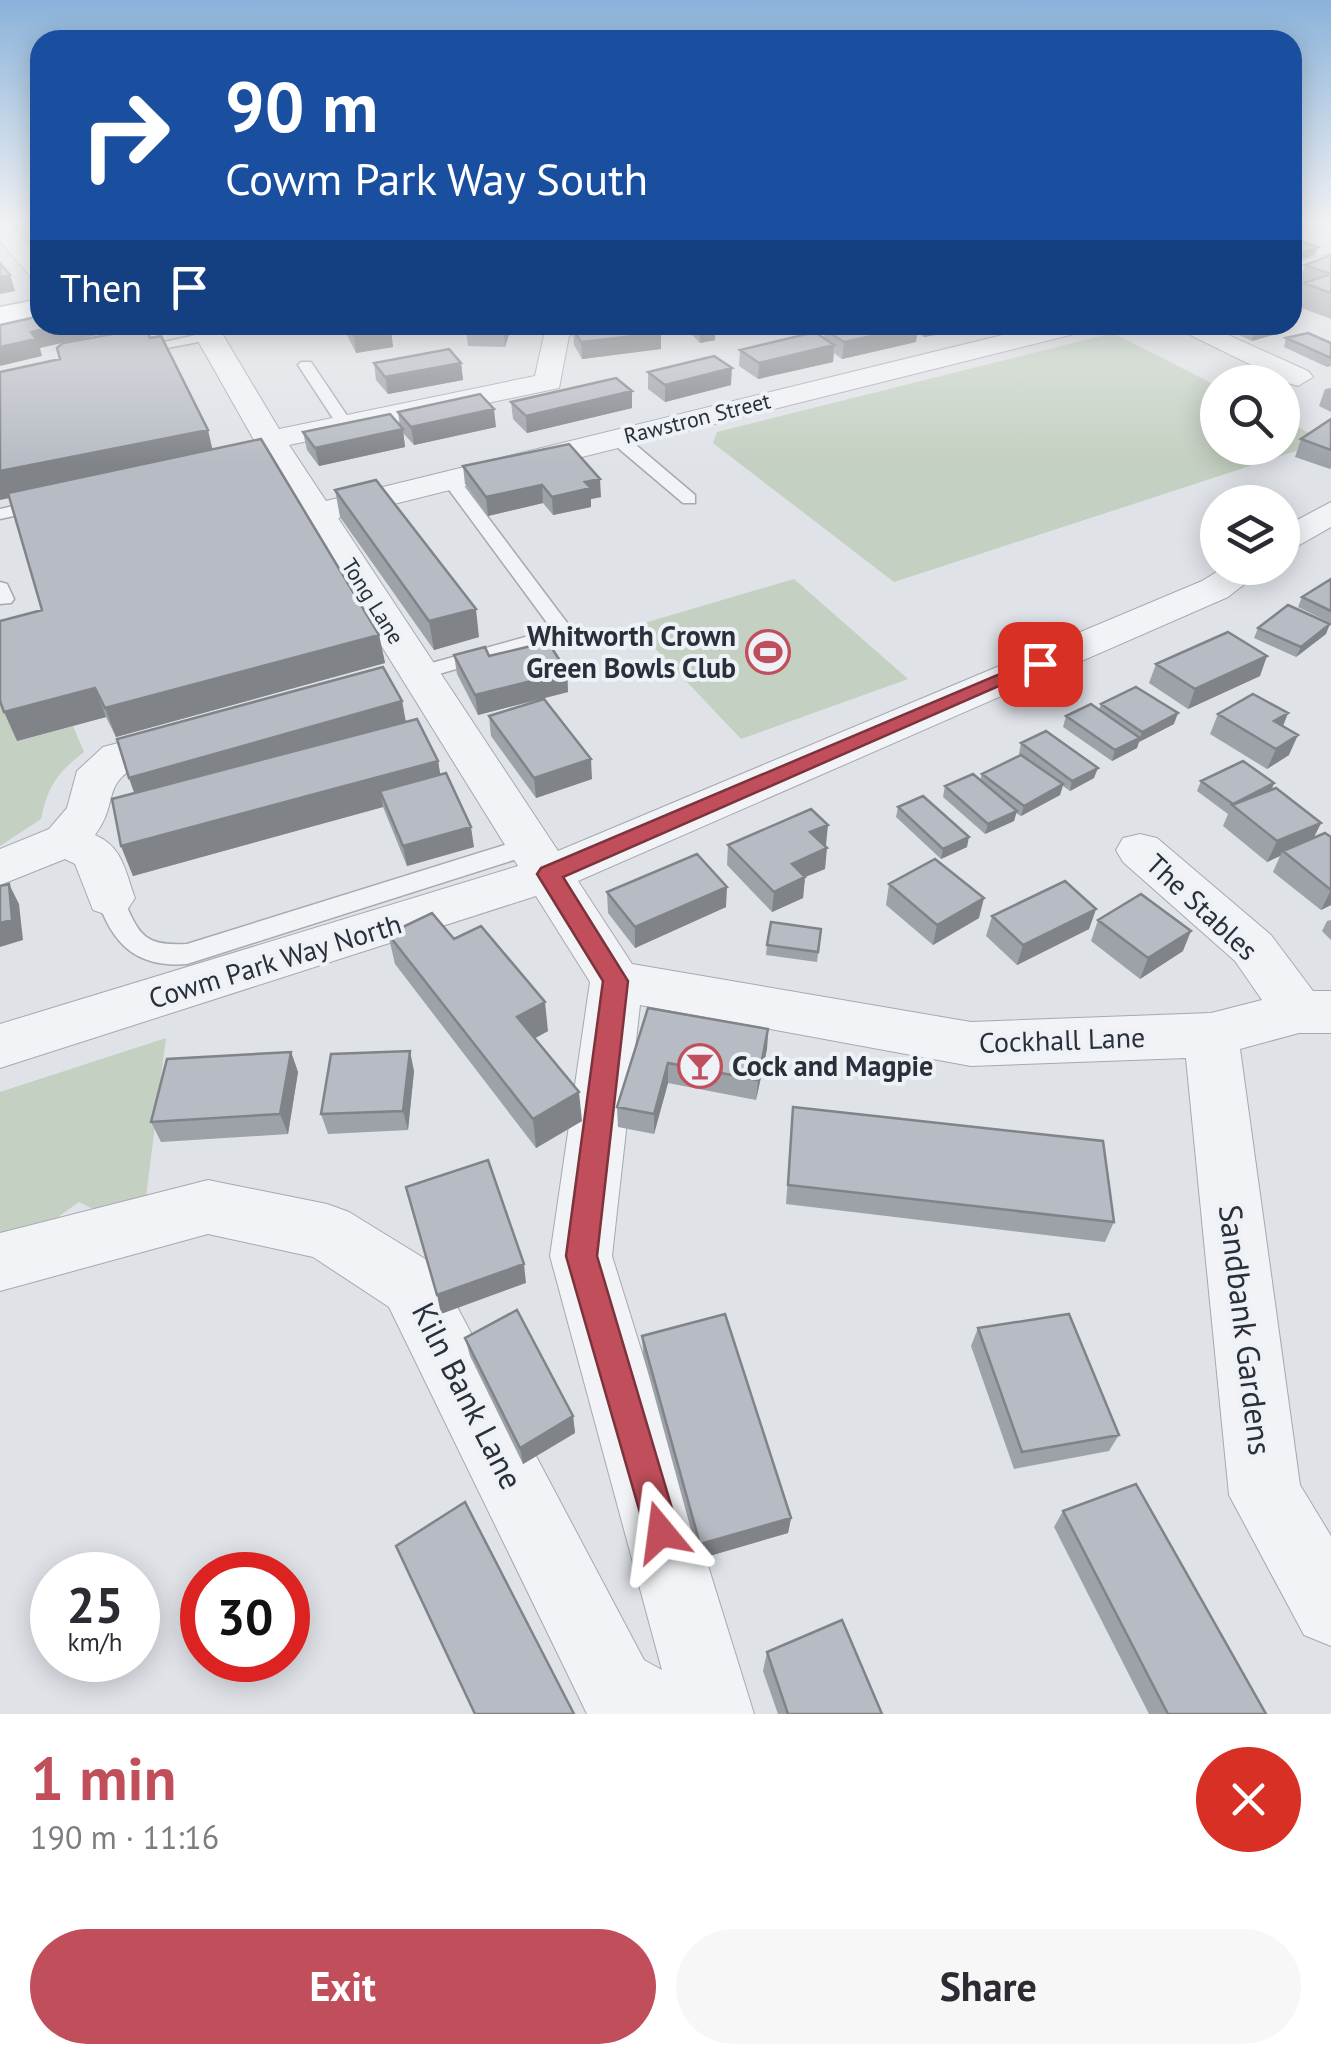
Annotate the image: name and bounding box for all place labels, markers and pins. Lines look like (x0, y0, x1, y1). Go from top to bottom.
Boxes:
place label: Whitworth Crown Green Bowls Club (526, 617, 736, 686)
pin (998, 622, 1083, 707)
sports icon: Whitworth Crown Green Bowls Club (745, 629, 791, 675)
bar icon: Cock and Magpie (677, 1043, 723, 1089)
place label: Cock and Magpie (732, 1047, 933, 1084)

